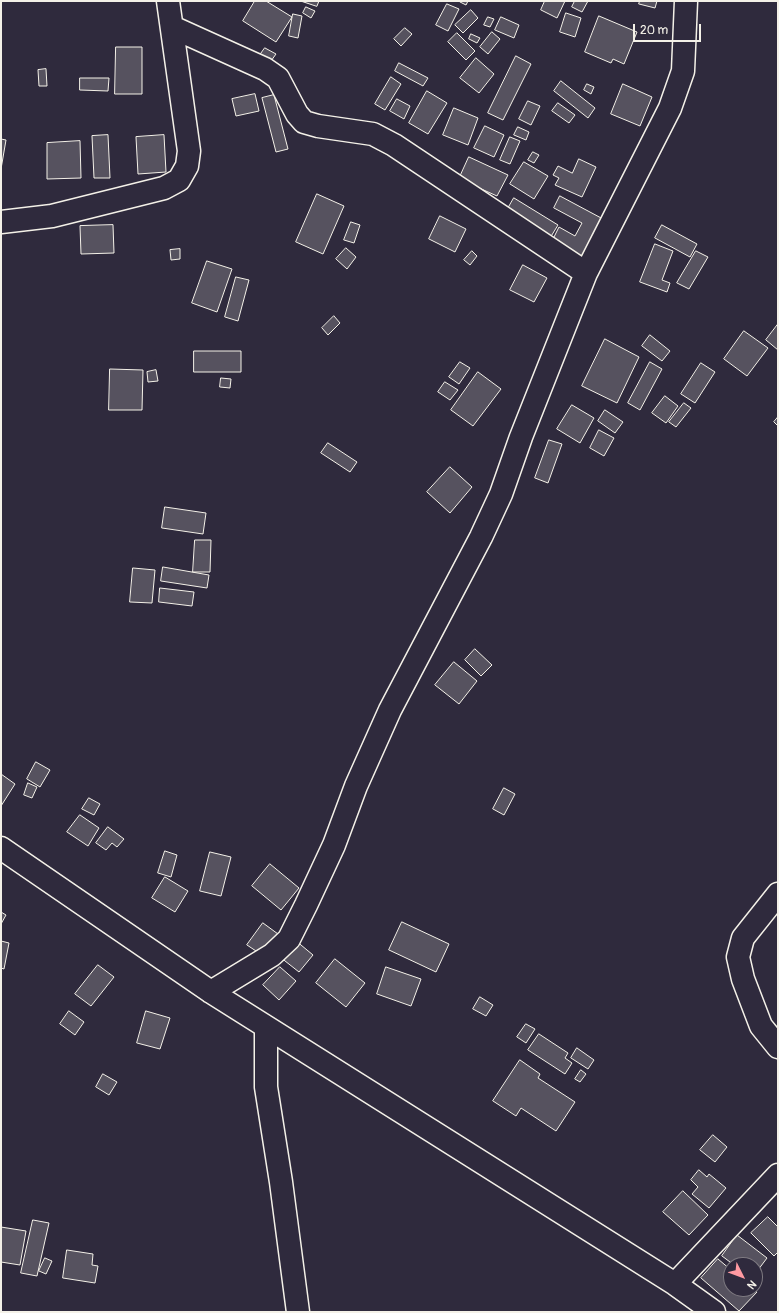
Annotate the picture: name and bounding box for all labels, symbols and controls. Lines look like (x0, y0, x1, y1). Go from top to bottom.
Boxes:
scale bar (635, 16, 703, 42)
text: 20 m (640, 23, 668, 38)
north arrow (723, 1257, 763, 1297)
text: N (744, 1278, 759, 1292)

